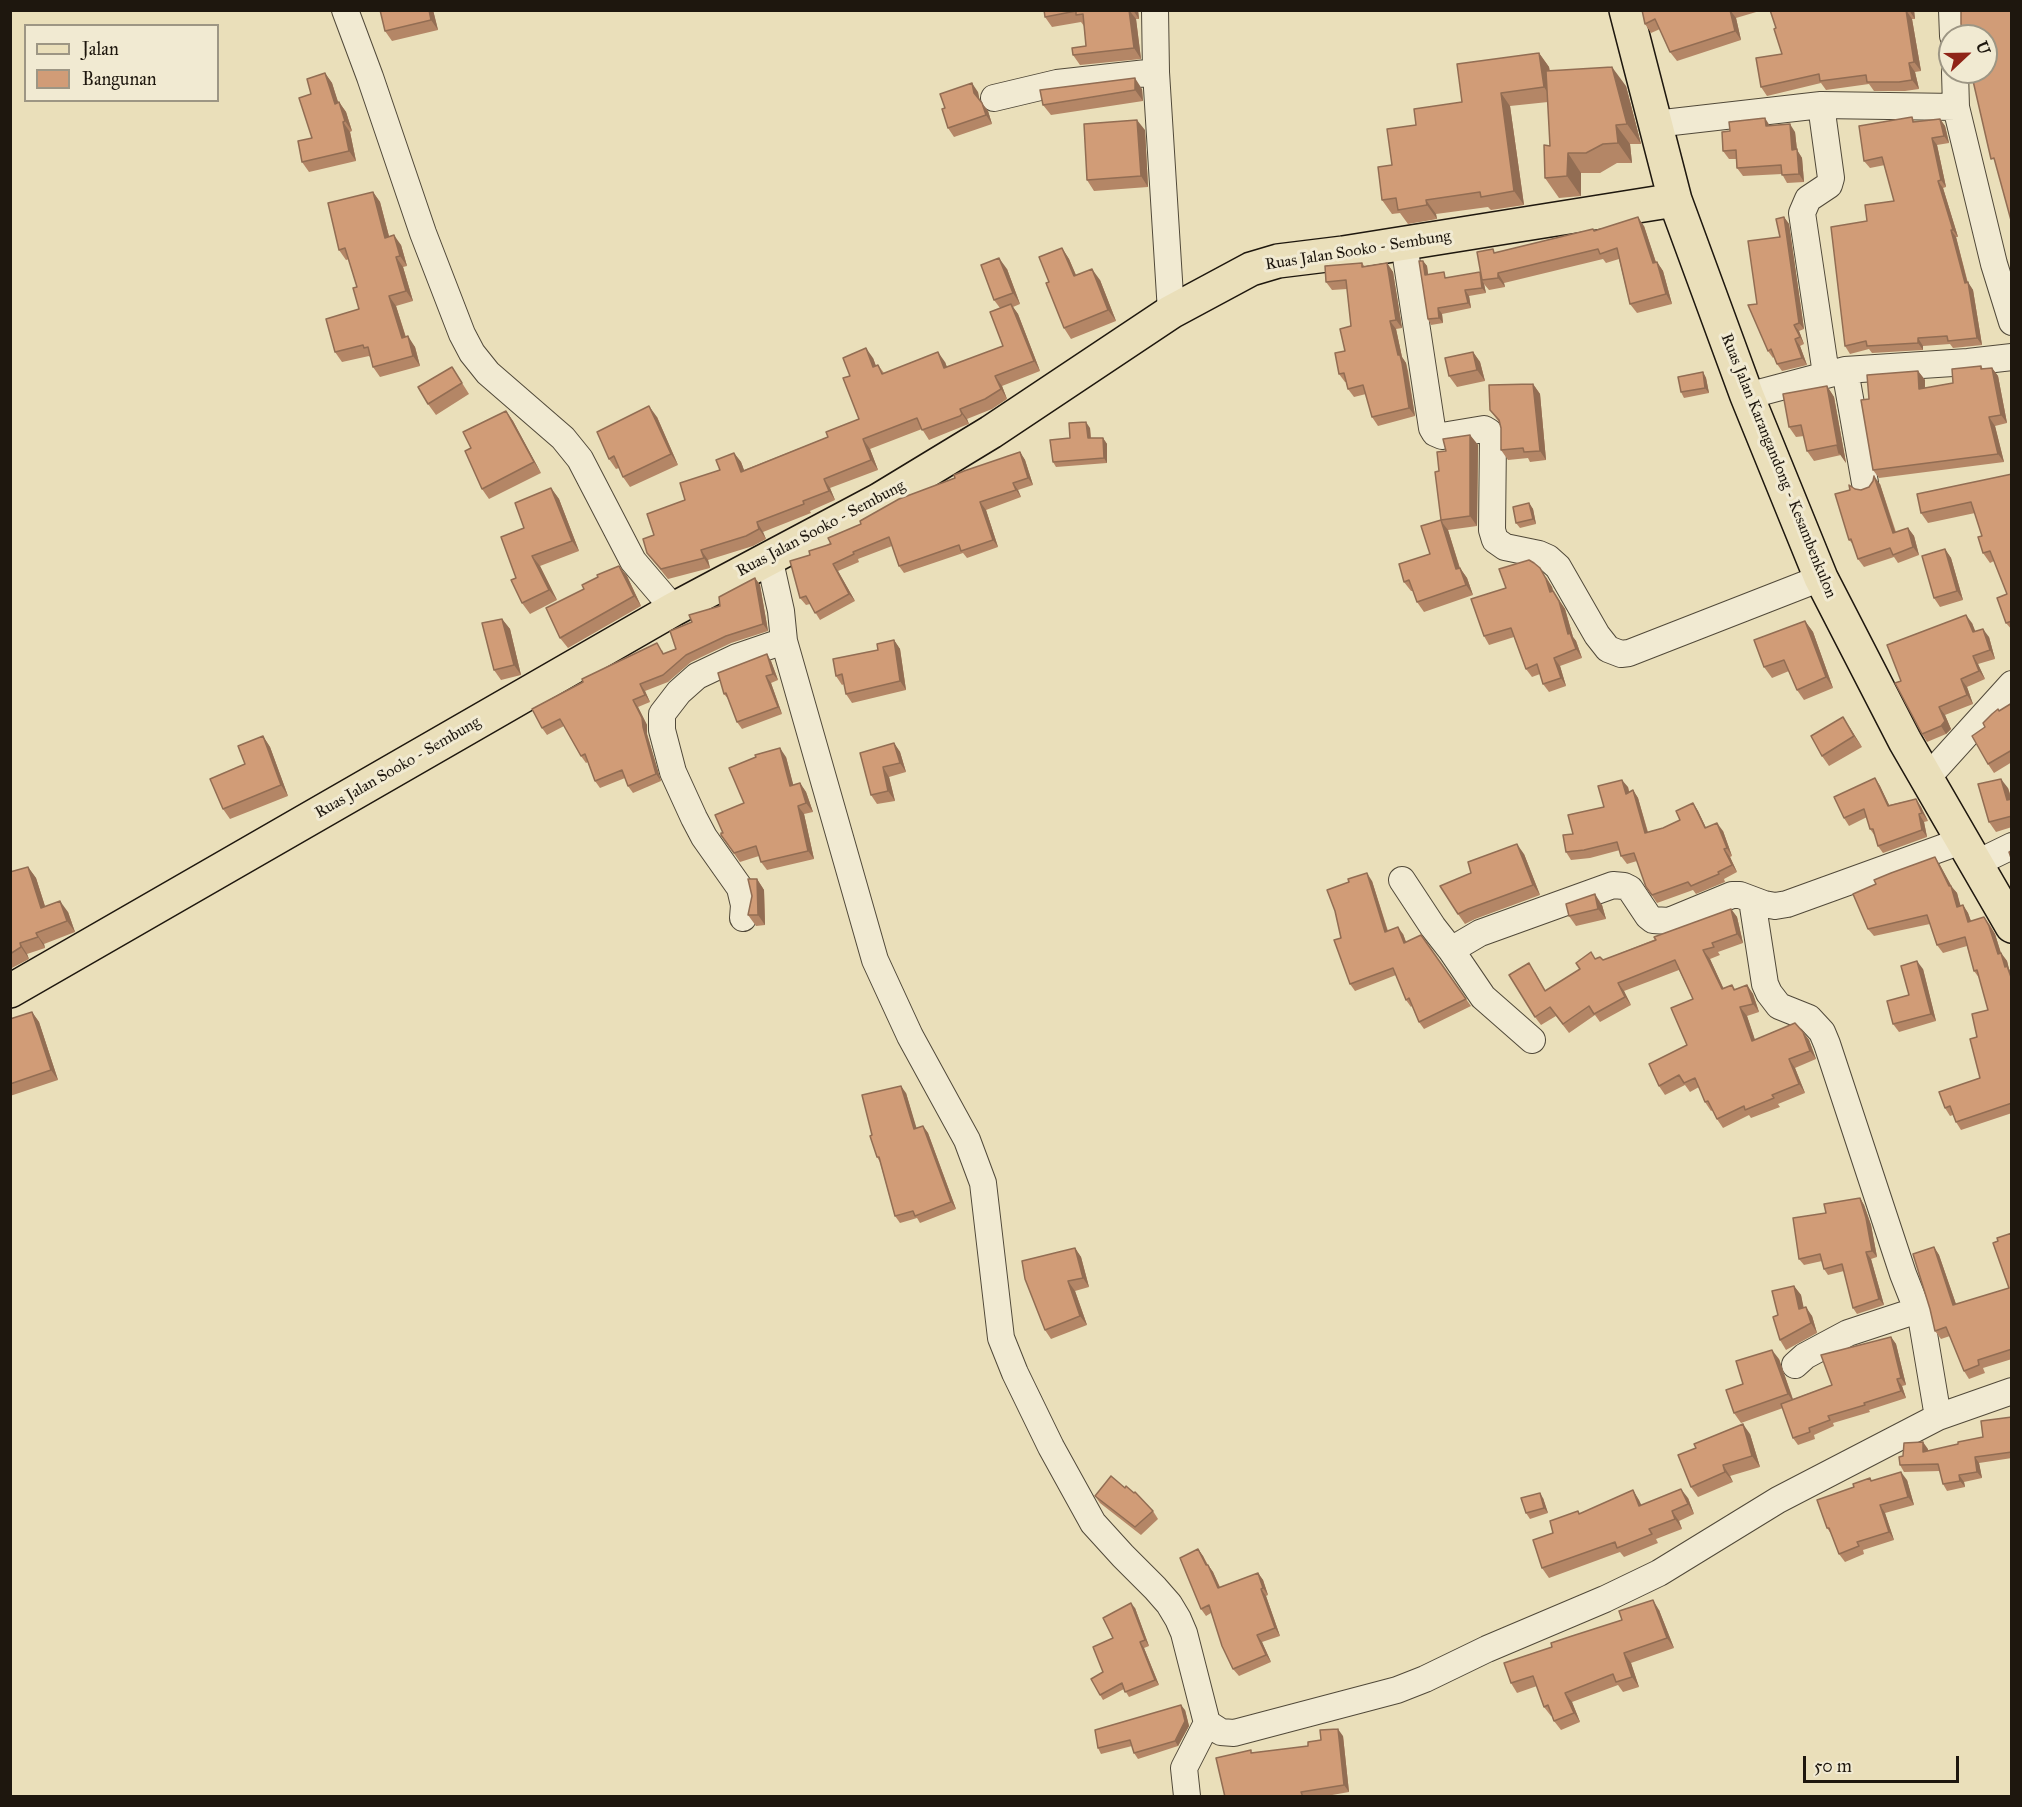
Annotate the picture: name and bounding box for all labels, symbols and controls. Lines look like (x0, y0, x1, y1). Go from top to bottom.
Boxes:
legend (24, 24, 219, 102)
north arrow (1938, 24, 1998, 84)
text: Jalan (82, 38, 119, 60)
text: U (1972, 38, 1994, 57)
text: Bangunan (82, 68, 157, 90)
street label: Ruas Jalan Sooko - Sembung (1264, 227, 1452, 275)
street label: Ruas Jalan Karangandong - Kesambenkulon (1716, 331, 1840, 601)
street label: Ruas Jalan Sooko - Sembung (734, 476, 908, 582)
street label: Ruas Jalan Sooko - Sembung (312, 713, 484, 823)
scale bar (1806, 1744, 1962, 1782)
text: 50 m (1814, 1755, 1852, 1777)

